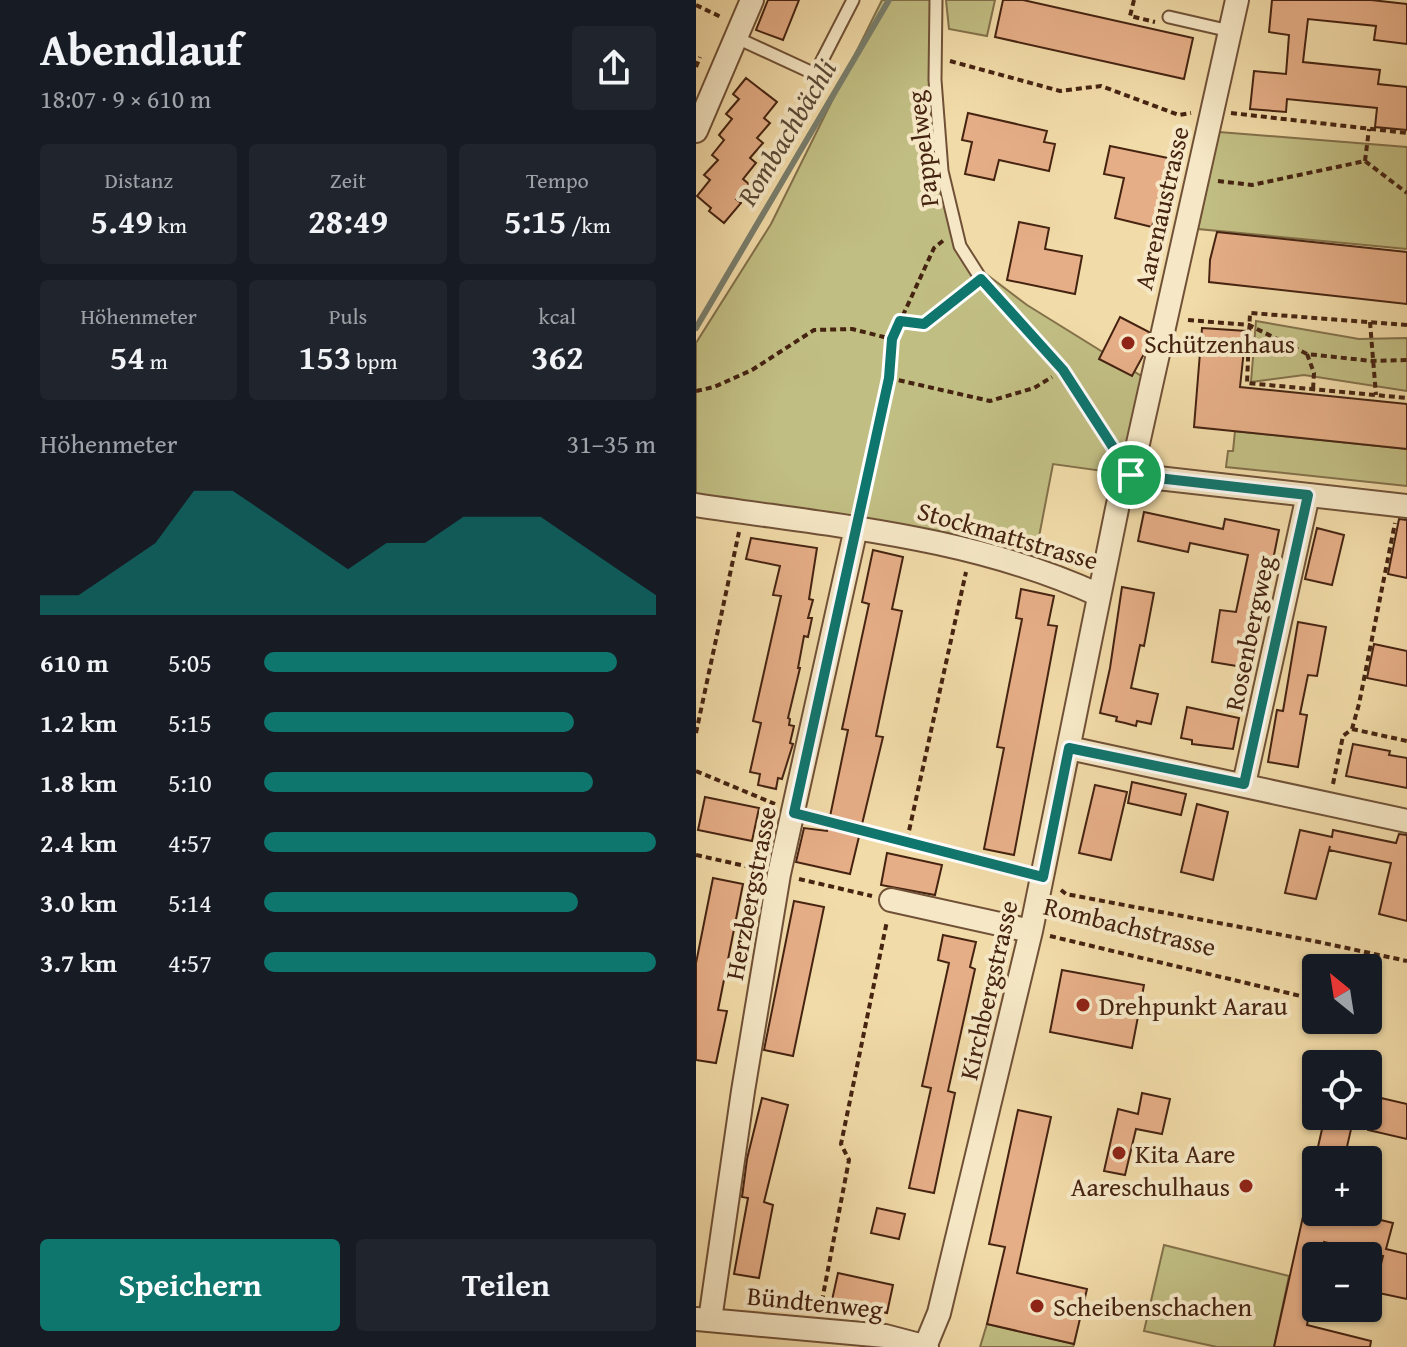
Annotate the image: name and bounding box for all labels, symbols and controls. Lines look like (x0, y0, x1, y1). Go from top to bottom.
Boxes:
text: Abendlauf (40, 17, 242, 81)
button: share (572, 26, 656, 110)
water label: Rombachbächli (726, 51, 846, 214)
text: 18:07 · 9 × 610 m (40, 79, 211, 118)
street label: Pappelweg (896, 89, 948, 209)
street label: Aarenaustrasse (1123, 122, 1199, 294)
text: Distanz (104, 164, 173, 196)
text: Zeit (330, 164, 366, 196)
text: Tempo (526, 164, 589, 196)
text: 5.49 (90, 196, 153, 245)
text: 28:49 (308, 196, 388, 245)
text: 5:15 (504, 196, 566, 245)
text: km (153, 209, 187, 241)
text: /km (566, 209, 611, 241)
text: Höhenmeter (81, 300, 197, 332)
text: Puls (329, 300, 367, 332)
text: kcal (539, 300, 576, 332)
place label: Schützenhaus (1144, 324, 1295, 363)
text: 54 (110, 332, 145, 381)
text: 153 (299, 332, 351, 381)
text: 362 (531, 332, 584, 381)
marker: Schützenhaus (1119, 334, 1137, 352)
text: m (145, 345, 168, 377)
text: bpm (351, 345, 397, 377)
text: Höhenmeter (40, 424, 177, 463)
text: 31–35 m (567, 424, 656, 463)
pin (1097, 441, 1165, 509)
icon: arrive (1109, 453, 1153, 497)
street label: Stockmattstrasse (913, 491, 1103, 579)
street label: Rosenbergweg (1214, 552, 1284, 714)
text: 610 m (40, 643, 108, 682)
text: 5:05 (168, 643, 212, 682)
text: 1.2 km (40, 703, 117, 742)
text: 5:15 (168, 703, 212, 742)
text: 1.8 km (40, 763, 117, 802)
text: 5:10 (168, 763, 212, 802)
street label: Herzbergstrasse (714, 803, 786, 983)
text: 2.4 km (40, 823, 117, 862)
text: 4:57 (168, 823, 212, 862)
text: 3.0 km (40, 883, 117, 922)
text: 5:14 (168, 883, 212, 922)
street label: Rombachstrasse (1040, 886, 1220, 966)
street label: Kirchbergstrasse (948, 896, 1028, 1084)
text: 3.7 km (40, 943, 117, 982)
text: 4:57 (168, 943, 212, 982)
north arrow (1302, 954, 1382, 1034)
map controls (1302, 954, 1382, 1322)
place label: Drehpunkt Aarau (1099, 986, 1288, 1025)
marker: Drehpunkt Aarau (1074, 996, 1092, 1014)
button: locate (1302, 1050, 1382, 1130)
place label: Kita Aare (1135, 1134, 1235, 1173)
marker: Kita Aare (1110, 1144, 1128, 1162)
button: + (1302, 1146, 1382, 1226)
place label: Aareschulhaus (1071, 1167, 1230, 1206)
marker: Aareschulhaus (1237, 1177, 1255, 1195)
button: Speichern (40, 1239, 340, 1331)
button: Teilen (356, 1239, 656, 1331)
button: − (1302, 1242, 1382, 1322)
street label: Bündtenweg (745, 1275, 885, 1329)
place label: Scheibenschachen (1053, 1287, 1252, 1326)
marker: Scheibenschachen (1028, 1297, 1046, 1315)

